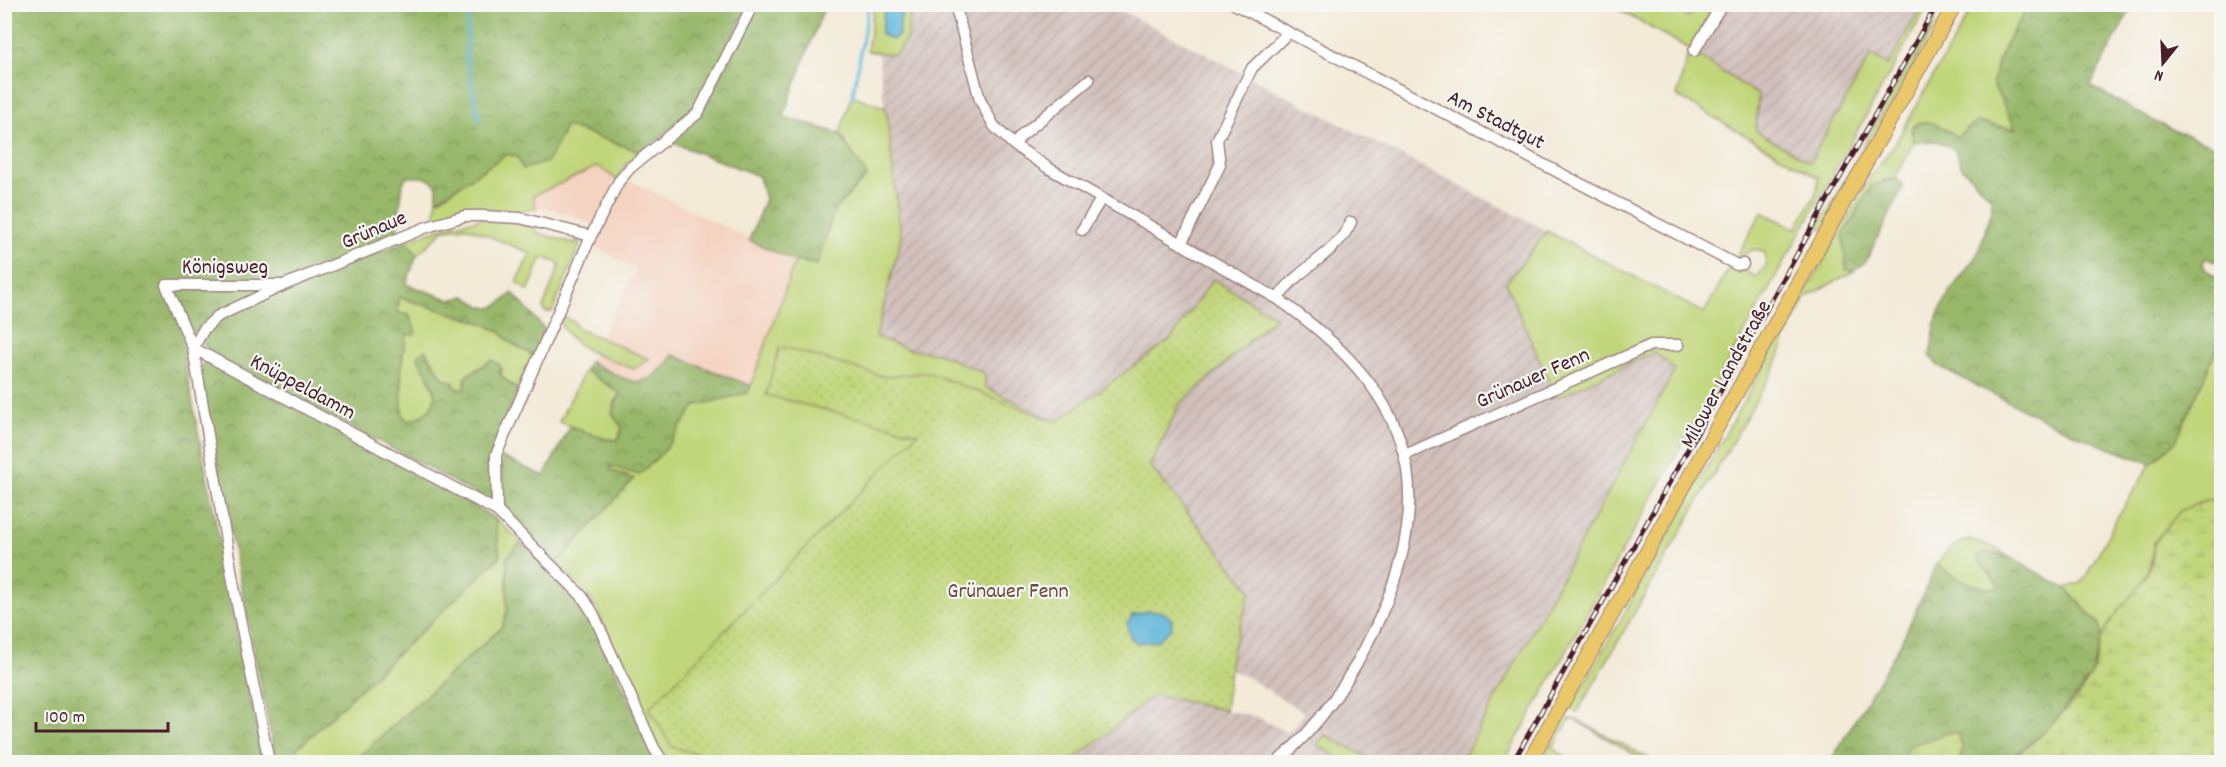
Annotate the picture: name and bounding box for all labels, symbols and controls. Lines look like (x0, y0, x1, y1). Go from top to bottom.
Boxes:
north arrow (2133, 33, 2193, 93)
text: N (2152, 63, 2166, 87)
street label: Am Stadtgut (1441, 83, 1550, 159)
street label: Grünaue (337, 204, 412, 259)
street label: Königsweg (182, 253, 268, 284)
street label: Milower Landstraße (1674, 295, 1781, 454)
street label: Grünauer Fenn (1472, 340, 1595, 418)
street label: Knüppeldamm (244, 347, 361, 429)
park label: Grünauer Fenn (947, 577, 1069, 608)
scale bar (36, 695, 168, 733)
text: 100 m (45, 706, 85, 731)

